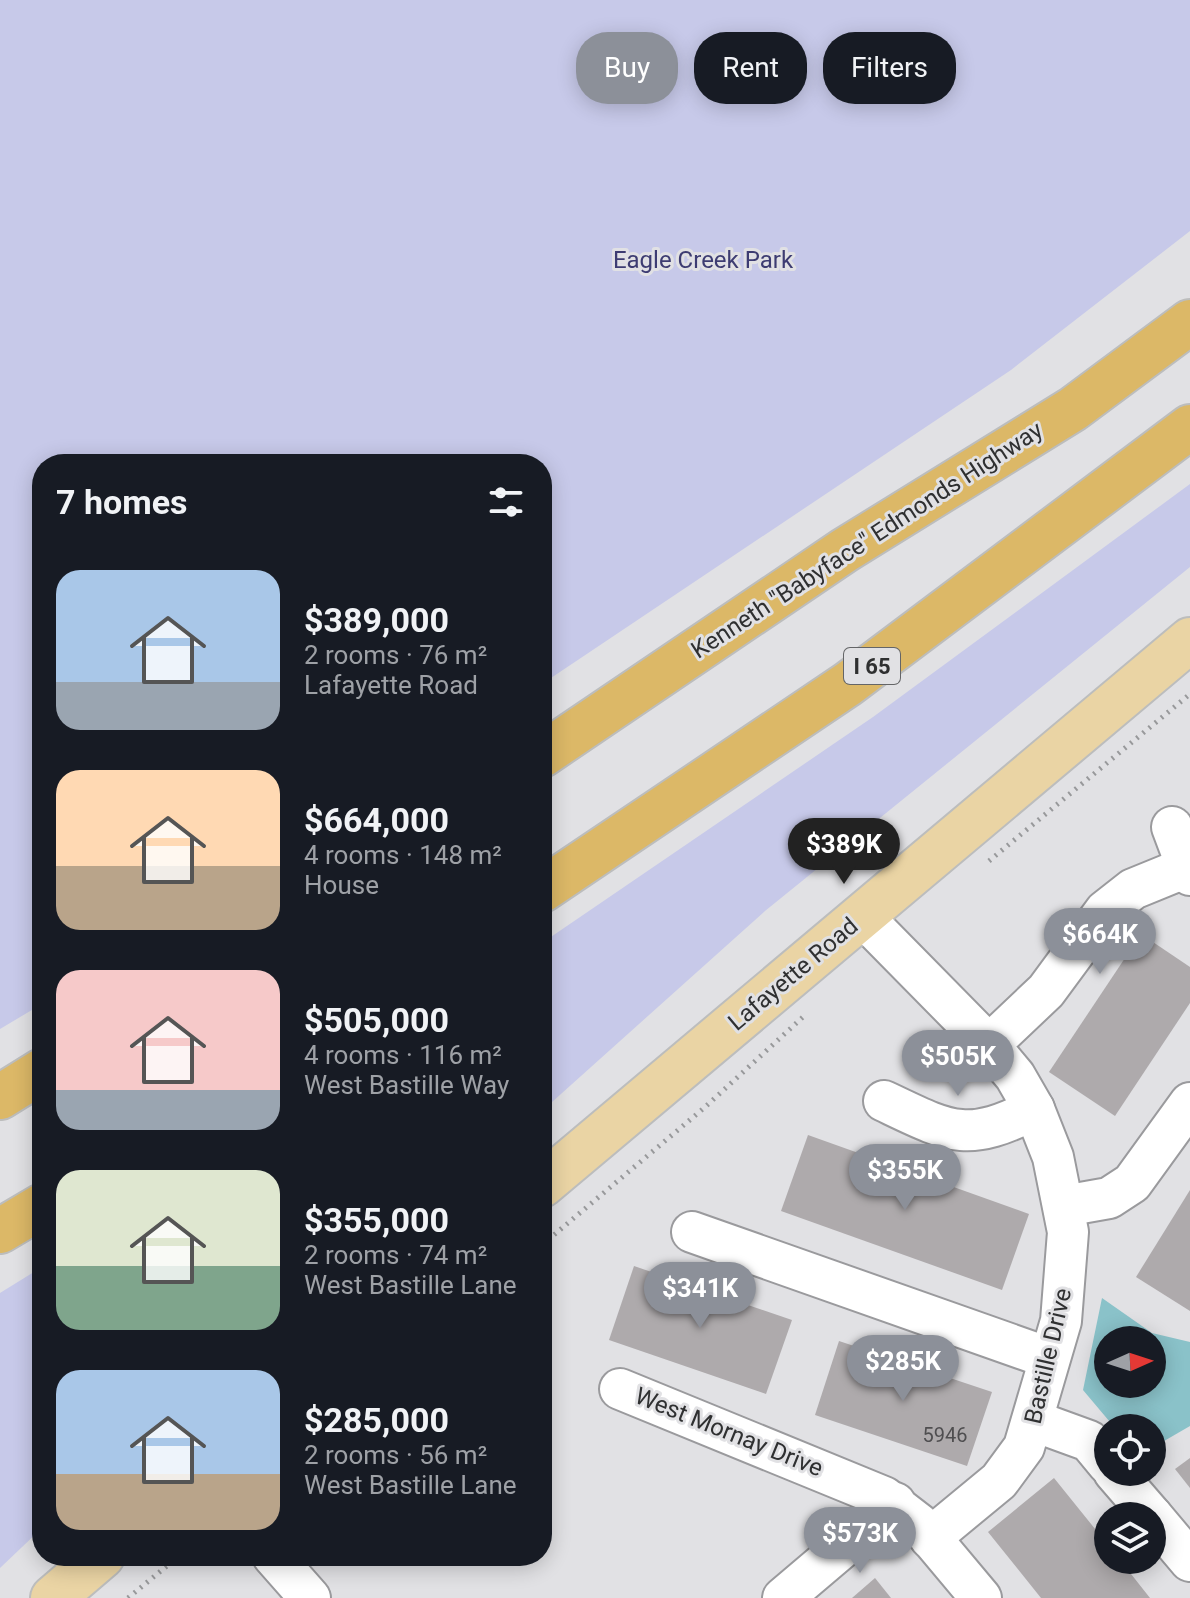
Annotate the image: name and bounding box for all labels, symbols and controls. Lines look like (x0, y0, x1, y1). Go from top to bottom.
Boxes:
chip: Buy (576, 32, 678, 104)
chip: Rent (694, 32, 807, 104)
chip: Filters (823, 32, 956, 104)
park label: Eagle Creek Park (613, 246, 794, 274)
street label: Kenneth "Babyface" Edmonds Highway (686, 415, 1048, 664)
icon: filters (484, 480, 528, 524)
text: 7 homes (56, 482, 187, 522)
text: $389,000 (304, 600, 449, 640)
icon: home (120, 602, 216, 698)
text: 2 rooms · 76 m² (304, 640, 487, 670)
road number: I 65 (844, 648, 900, 684)
text: Lafayette Road (304, 670, 478, 700)
text: $664,000 (304, 800, 449, 840)
icon: home (120, 802, 216, 898)
pin: $389K (788, 818, 900, 886)
text: $389K (806, 829, 882, 859)
text: 4 rooms · 148 m² (304, 840, 502, 870)
text: House (304, 870, 379, 900)
pin: $664K (1044, 908, 1156, 976)
street label: Lafayette Road (722, 912, 864, 1036)
text: $664K (1062, 919, 1138, 949)
text: $505,000 (304, 1000, 449, 1040)
icon: home (120, 1002, 216, 1098)
pin: $505K (902, 1030, 1014, 1098)
text: 4 rooms · 116 m² (304, 1040, 502, 1070)
text: $505K (920, 1041, 996, 1071)
text: West Bastille Way (304, 1070, 509, 1100)
pin: $355K (849, 1144, 961, 1212)
text: $355K (867, 1155, 943, 1185)
text: $355,000 (304, 1200, 449, 1240)
icon: home (120, 1202, 216, 1298)
text: 2 rooms · 74 m² (304, 1240, 487, 1270)
pin: $341K (644, 1262, 756, 1330)
text: West Bastille Lane (304, 1270, 517, 1300)
text: $341K (662, 1273, 738, 1303)
street label: Bastille Drive (1019, 1285, 1077, 1427)
north arrow (1094, 1326, 1166, 1398)
map controls (1094, 1326, 1166, 1574)
pin: $285K (847, 1335, 959, 1403)
text: $285K (865, 1346, 941, 1376)
street label: West Mornay Drive (631, 1382, 827, 1482)
text: $285,000 (304, 1400, 449, 1440)
icon: home (120, 1402, 216, 1498)
button: locate (1094, 1414, 1166, 1486)
house number: 5946 (923, 1423, 967, 1447)
text: 2 rooms · 56 m² (304, 1440, 487, 1470)
text: West Bastille Lane (304, 1470, 517, 1500)
button: layers (1094, 1502, 1166, 1574)
pin: $573K (804, 1507, 916, 1575)
text: $573K (822, 1518, 898, 1548)

